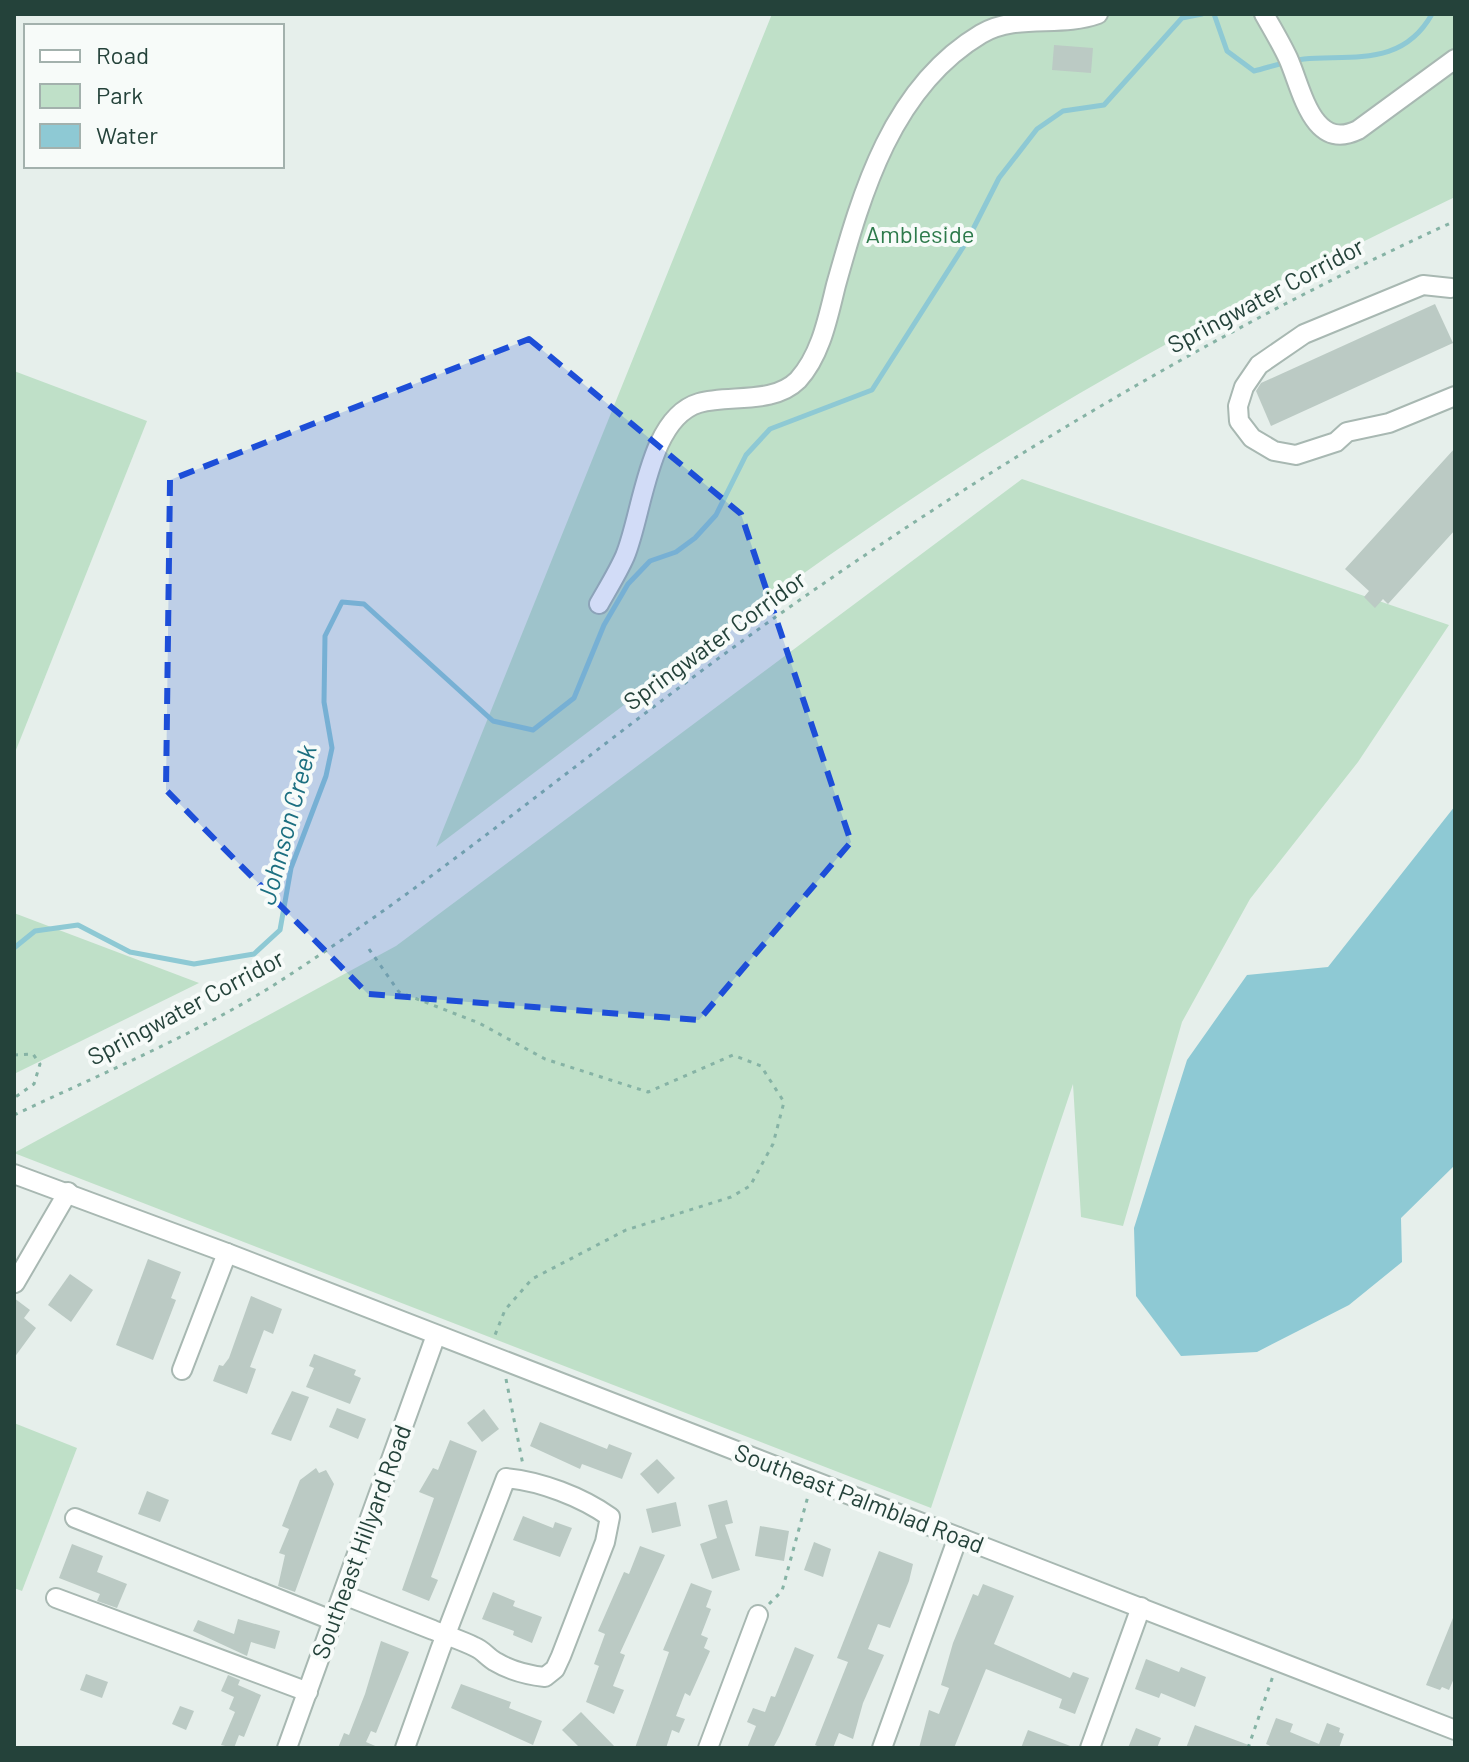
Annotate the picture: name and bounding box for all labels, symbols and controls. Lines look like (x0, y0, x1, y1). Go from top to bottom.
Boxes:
legend (24, 24, 284, 168)
text: Road (96, 40, 149, 69)
text: Park (96, 80, 143, 109)
text: Water (96, 120, 158, 149)
park label: Ambleside (865, 219, 975, 248)
street label: Springwater Corridor (1162, 231, 1369, 359)
street label: Springwater Corridor (617, 564, 811, 716)
water label: Johnson Creek (249, 741, 322, 908)
street label: Springwater Corridor (82, 943, 289, 1071)
street label: Southeast Hillyard Road (305, 1420, 416, 1662)
street label: Southeast Palmblad Road (731, 1437, 988, 1559)

